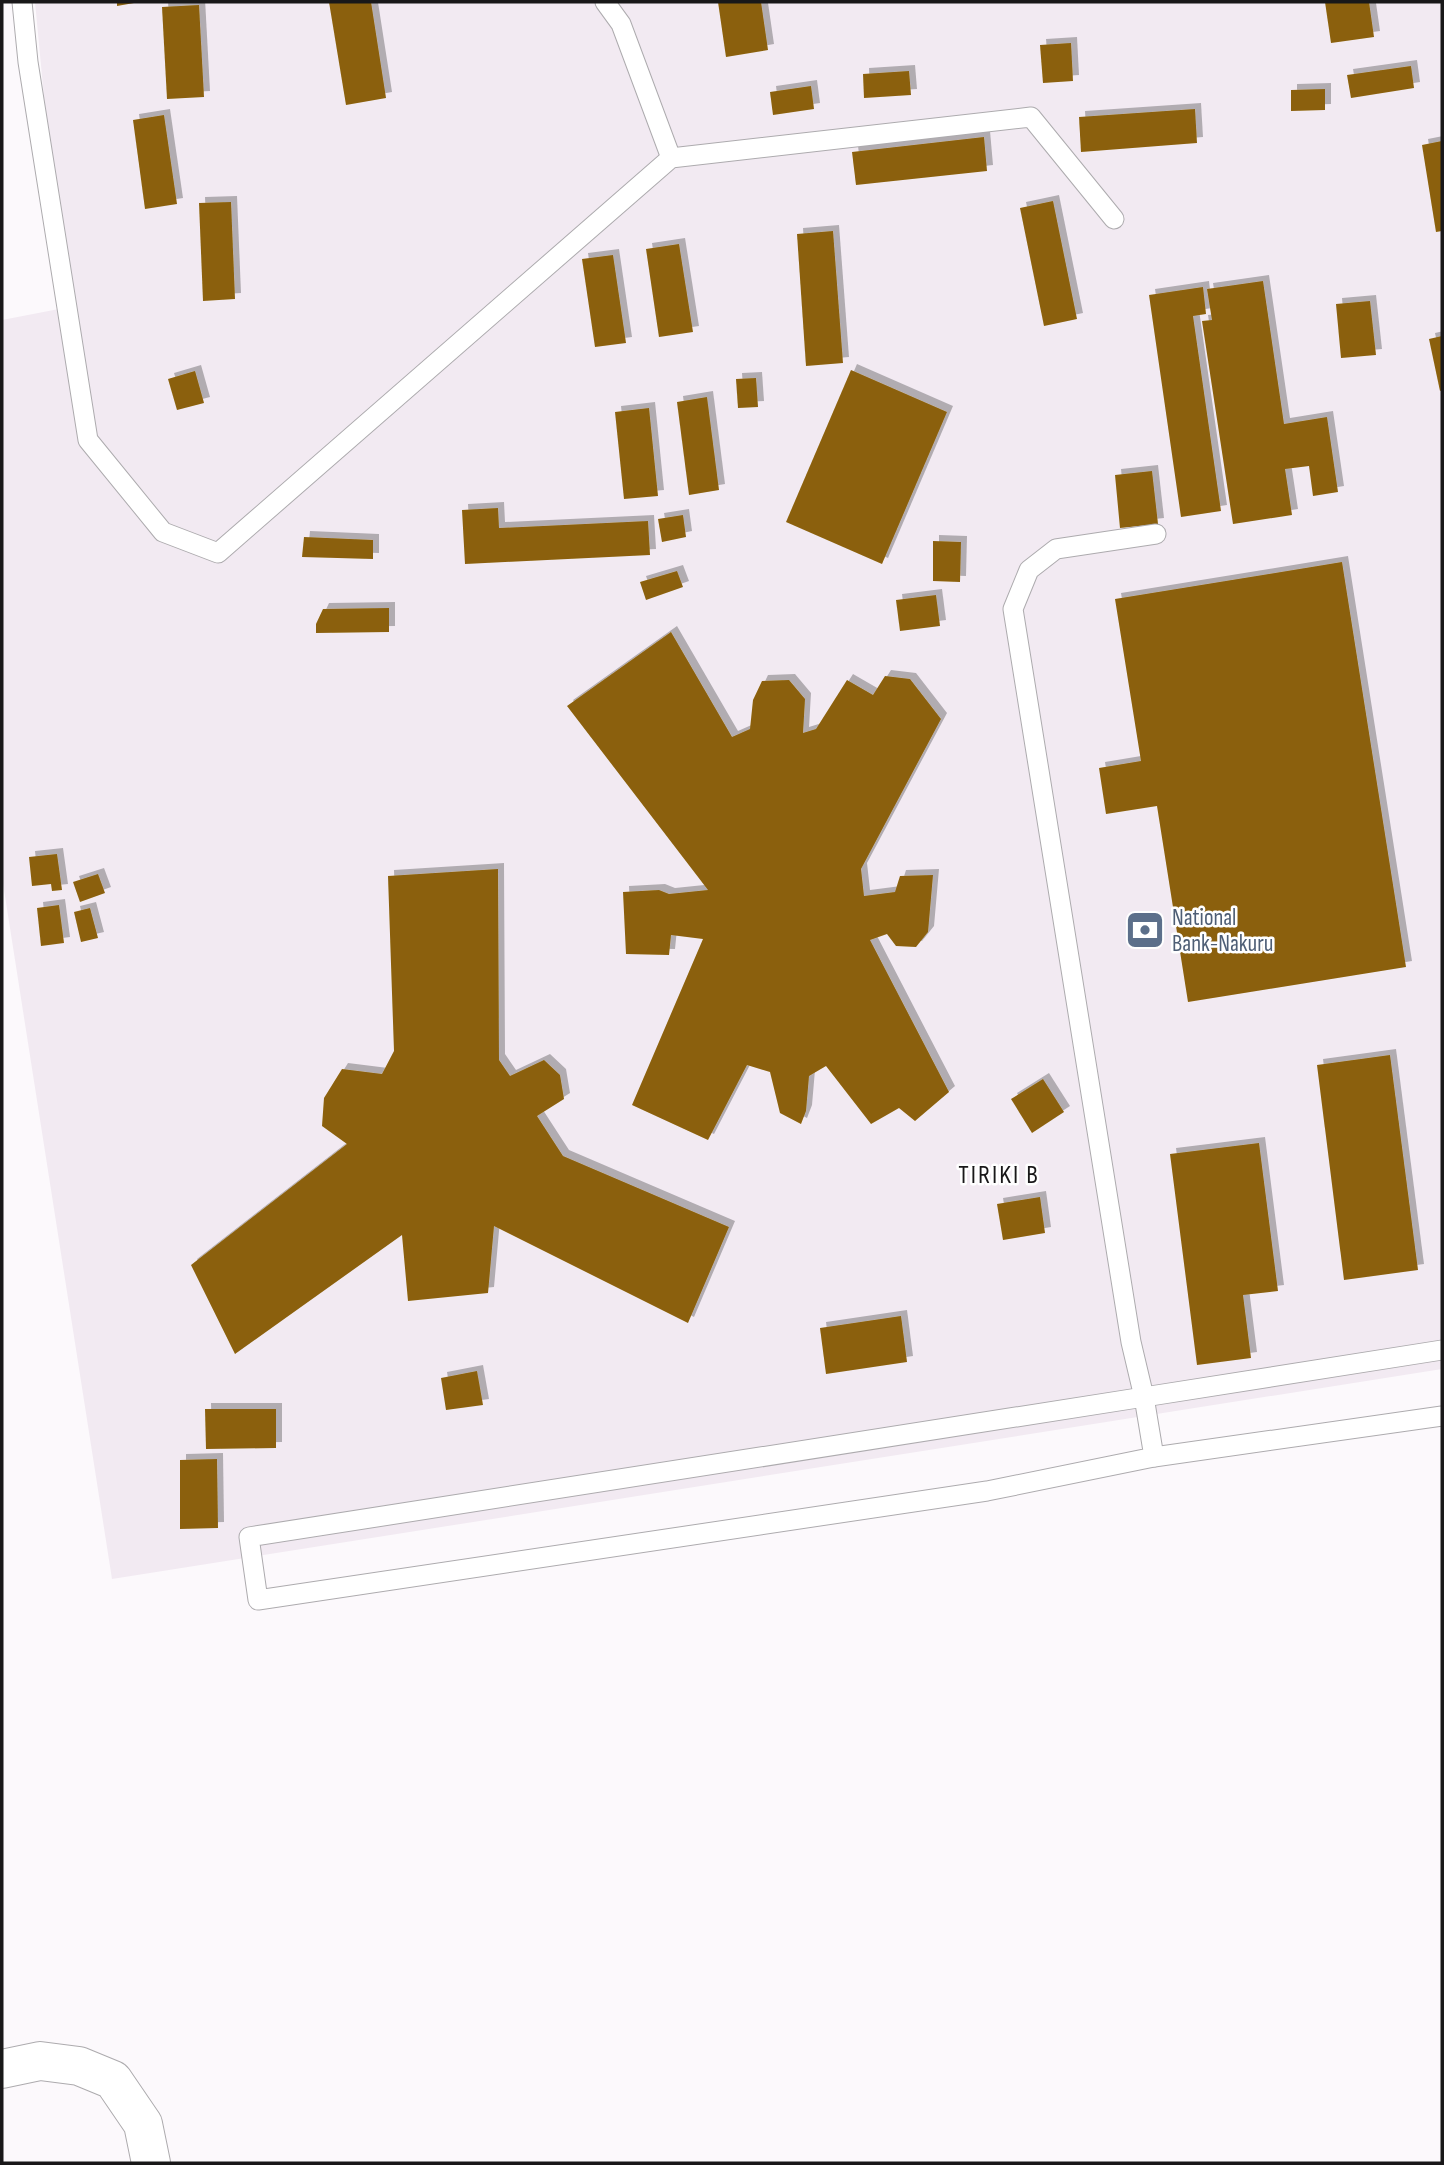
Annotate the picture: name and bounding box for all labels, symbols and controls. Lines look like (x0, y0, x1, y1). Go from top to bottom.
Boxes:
place label: National Bank-Nakuru (1172, 904, 1273, 958)
bank icon: National Bank-Nakuru (1124, 909, 1166, 951)
district label: TIRIKI B (958, 1160, 1040, 1191)

